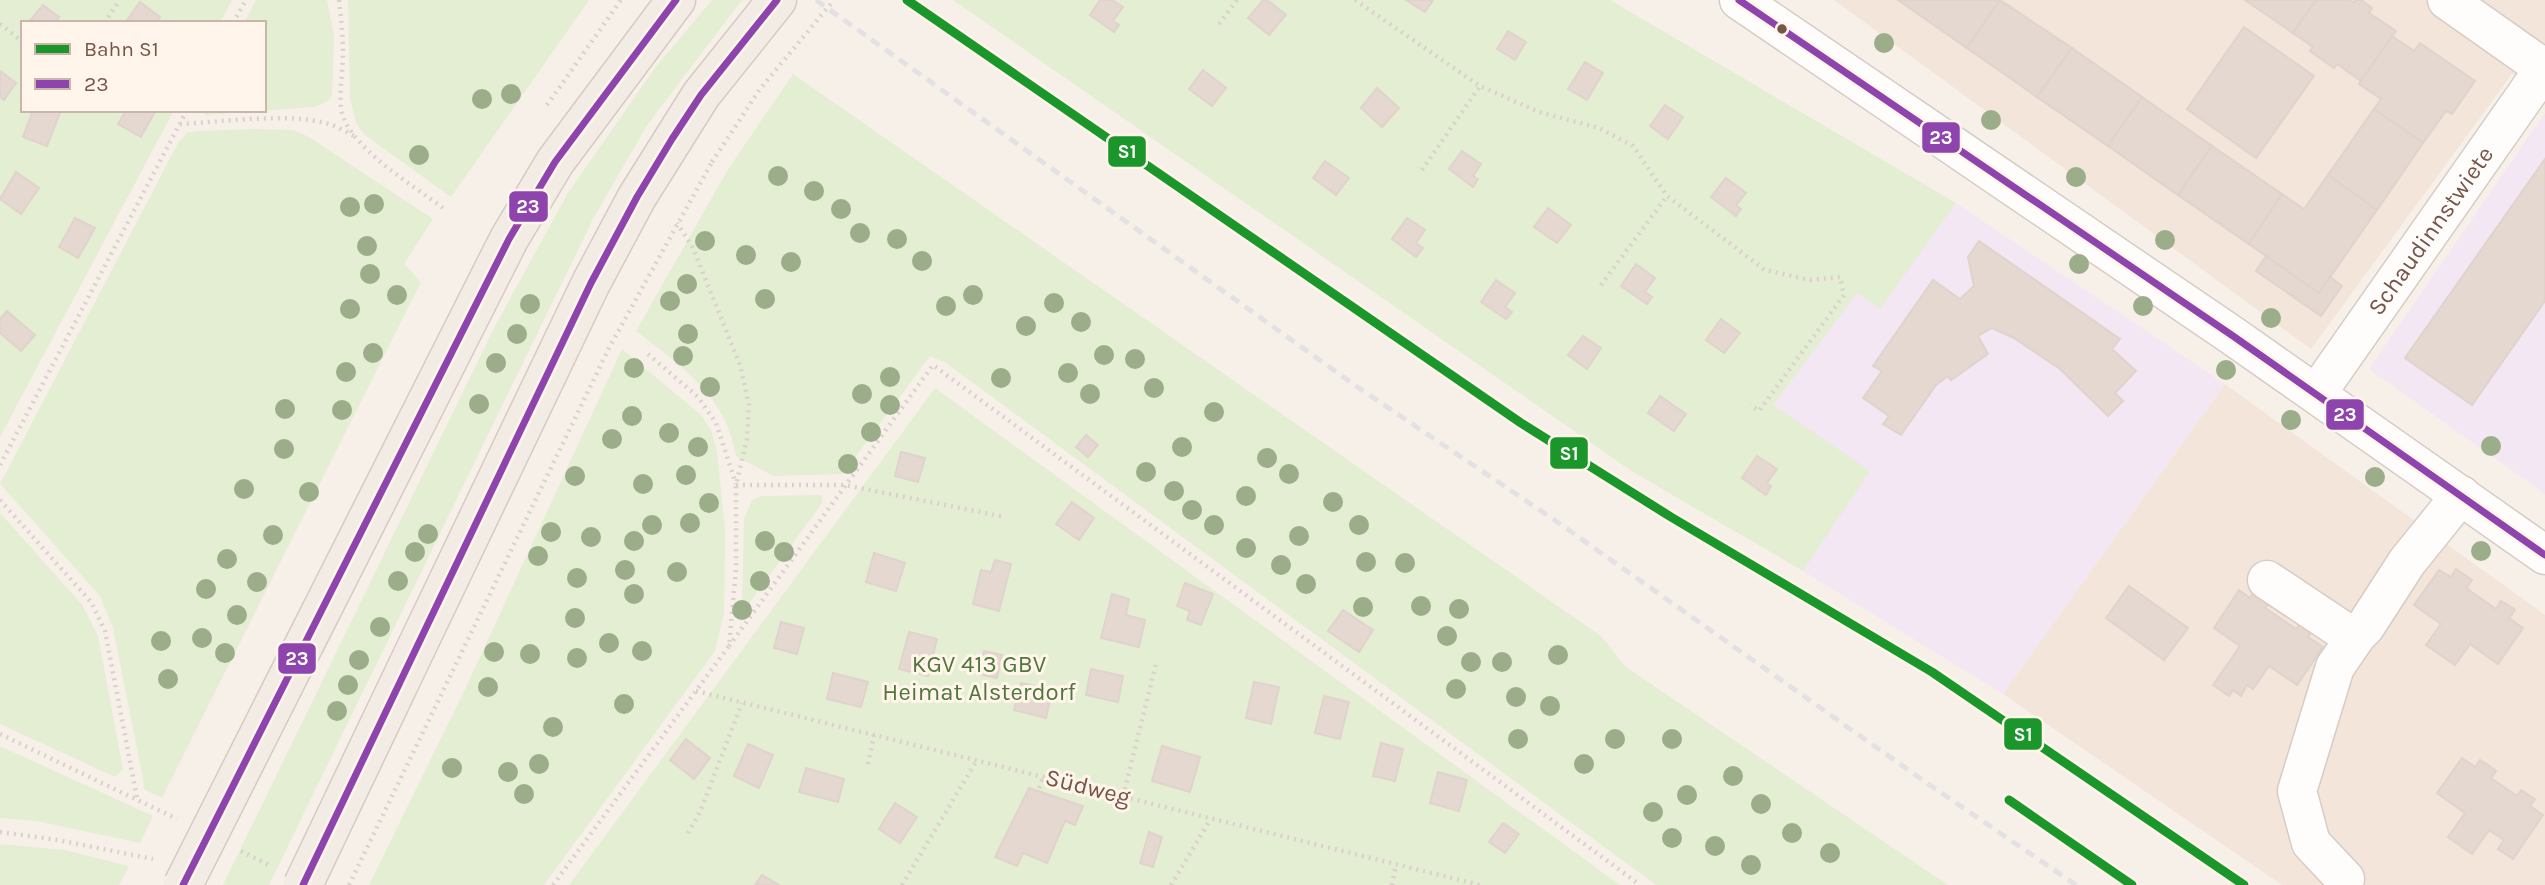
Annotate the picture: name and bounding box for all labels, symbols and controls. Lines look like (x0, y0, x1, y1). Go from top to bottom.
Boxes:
legend (21, 21, 266, 112)
unlabelled marker (1775, 22, 1789, 36)
text: Bahn S1 (84, 37, 159, 61)
text: 23 (84, 72, 109, 96)
line badge: 23 (1921, 121, 1961, 154)
text: 23 (1929, 127, 1953, 149)
line badge: S1 (1107, 135, 1147, 168)
text: S1 (1118, 141, 1136, 163)
street label: Schaudinnstwiete (2362, 141, 2499, 321)
line badge: 23 (508, 190, 549, 223)
text: 23 (516, 196, 540, 218)
line badge: 23 (2325, 398, 2365, 431)
text: 23 (2333, 404, 2357, 426)
line badge: S1 (1549, 436, 1589, 470)
text: S1 (1560, 443, 1578, 465)
line badge: 23 (277, 642, 317, 675)
text: 23 (285, 648, 309, 670)
park label: KGV 413 GBV Heimat Alsterdorf (882, 650, 1076, 706)
line badge: S1 (2003, 717, 2043, 751)
text: S1 (2014, 724, 2032, 746)
street label: Südweg (1043, 763, 1134, 811)

